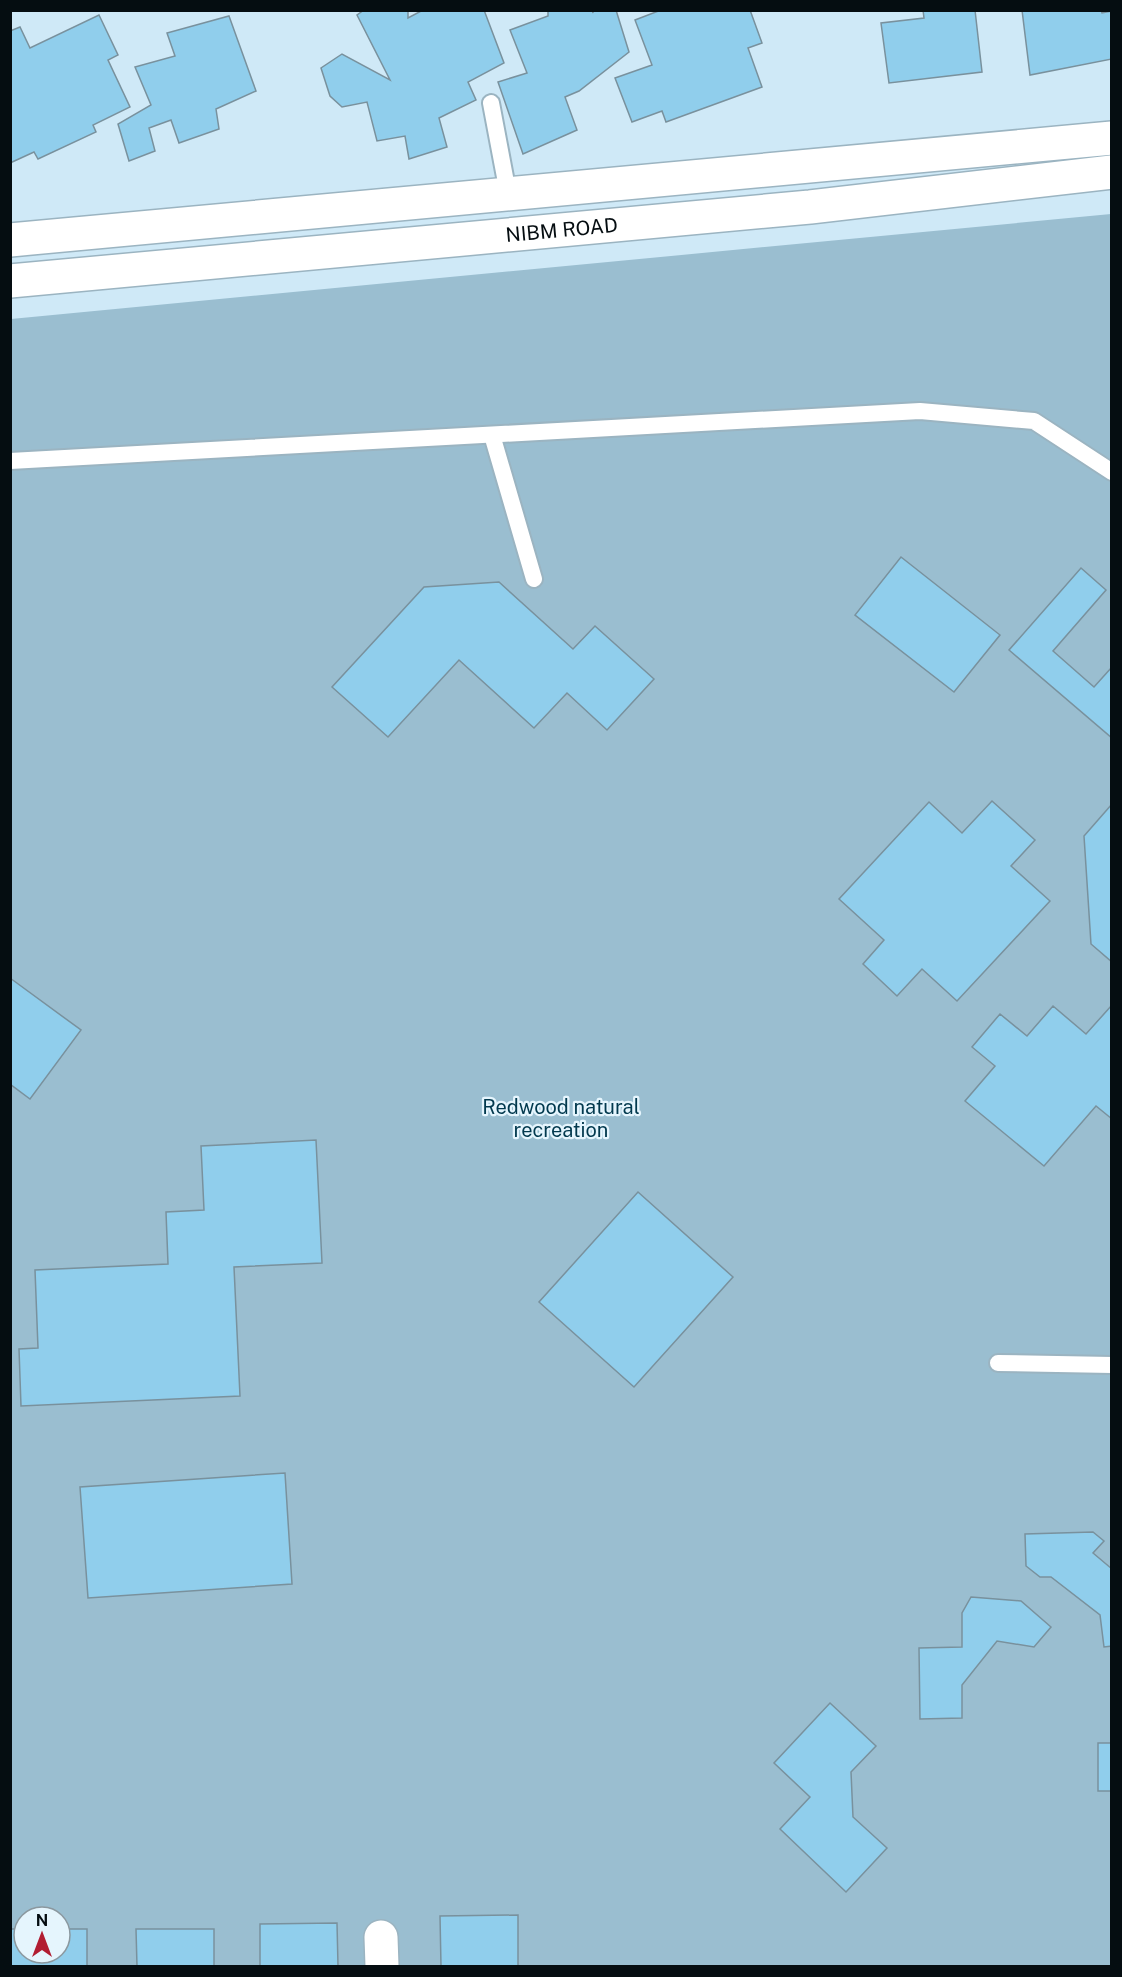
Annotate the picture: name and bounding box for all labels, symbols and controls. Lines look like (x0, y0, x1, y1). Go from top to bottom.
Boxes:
street label: NIBM ROAD (505, 213, 619, 247)
park label: Redwood natural recreation (482, 1095, 640, 1142)
north arrow (12, 1905, 72, 1965)
text: N (36, 1911, 48, 1930)

